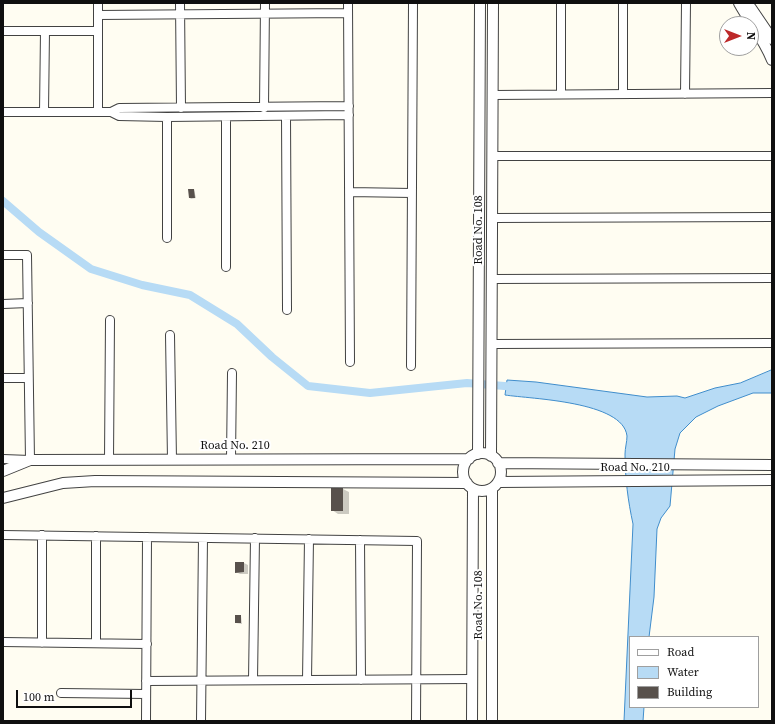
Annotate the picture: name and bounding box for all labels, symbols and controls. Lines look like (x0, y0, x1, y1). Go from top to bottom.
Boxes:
north arrow (719, 16, 759, 56)
text: N (743, 32, 758, 40)
street label: Road No. 108 (472, 195, 486, 265)
street label: Road No. 210 (200, 439, 270, 453)
street label: Road No. 210 (600, 461, 670, 475)
street label: Road No. 108 (472, 570, 486, 640)
legend (629, 636, 759, 708)
text: Road (667, 644, 694, 660)
text: Water (667, 664, 699, 680)
scale bar (18, 682, 134, 708)
text: Building (667, 684, 712, 700)
text: 100 m (23, 689, 55, 705)

